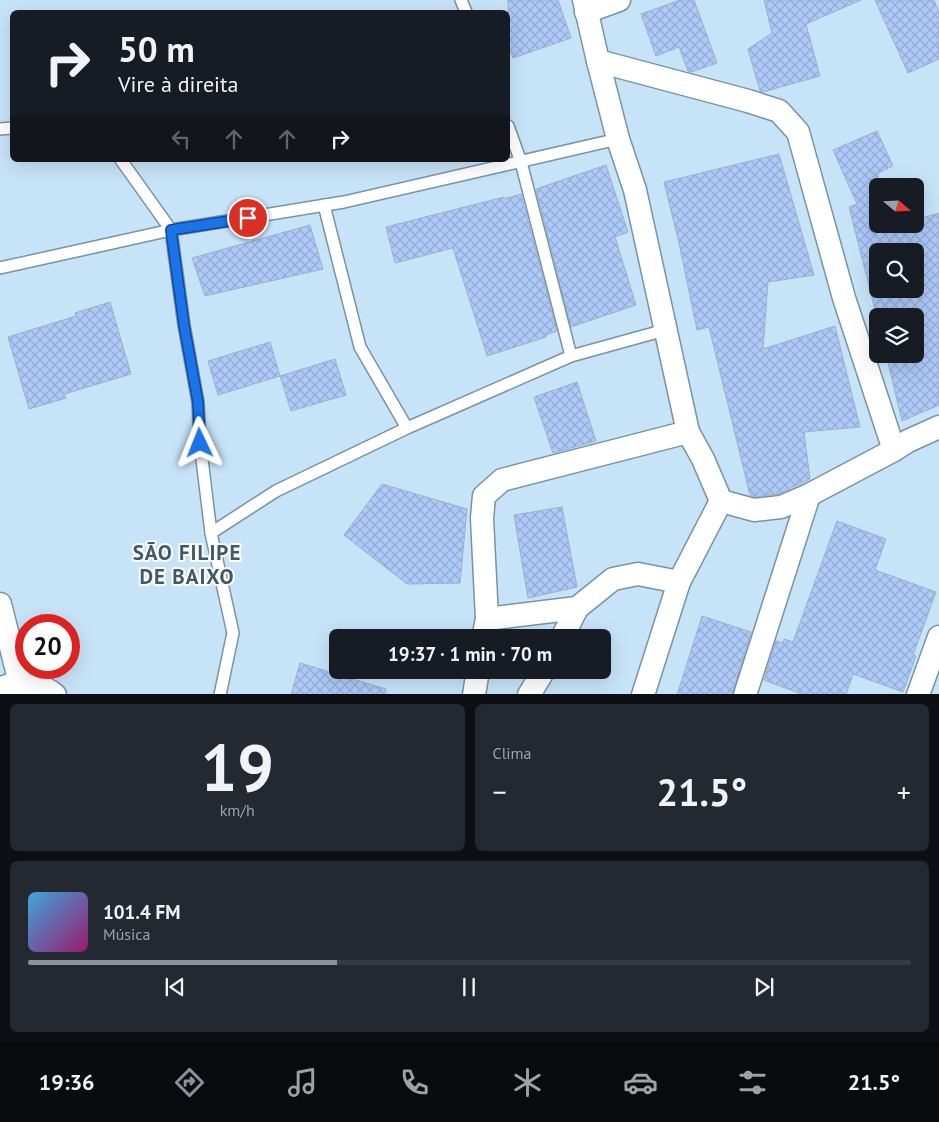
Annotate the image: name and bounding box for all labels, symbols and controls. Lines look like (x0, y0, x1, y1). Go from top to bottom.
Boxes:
text: 50 m (118, 26, 195, 72)
icon: right (35, 30, 100, 95)
text: Vire à direita (118, 70, 238, 98)
icon: left (167, 125, 195, 153)
icon: ahead (220, 125, 248, 153)
icon: ahead (273, 125, 301, 153)
icon: right (326, 125, 354, 153)
north arrow (869, 178, 924, 232)
map controls (869, 178, 924, 363)
pin (227, 197, 269, 239)
icon: arrive (234, 204, 262, 232)
button: search (869, 243, 924, 298)
button: layers (869, 308, 924, 363)
position arrow (173, 416, 225, 468)
district label: SÃO FILIPE DE BAIXO (133, 539, 241, 590)
speed limit sign: 20 (15, 614, 80, 679)
text: 19:37 · 1 min · 70 m (388, 642, 552, 666)
text: 19 (200, 725, 274, 809)
text: Clima (493, 743, 532, 763)
text: 21.5° (656, 767, 747, 816)
text: − (493, 773, 507, 810)
text: + (897, 773, 911, 810)
text: km/h (220, 800, 255, 820)
text: 101.4 FM (103, 900, 180, 924)
text: Música (103, 924, 150, 944)
icon: previous (161, 973, 189, 1001)
icon: pause (455, 973, 483, 1001)
icon: next (750, 973, 778, 1001)
icon: directions (172, 1065, 207, 1100)
icon: music (285, 1065, 320, 1100)
icon: phone (397, 1065, 432, 1100)
icon: climate (510, 1065, 545, 1100)
icon: car (623, 1065, 658, 1100)
icon: filters (735, 1065, 770, 1100)
text: 19:36 (39, 1068, 95, 1096)
text: 21.5° (848, 1068, 900, 1096)

